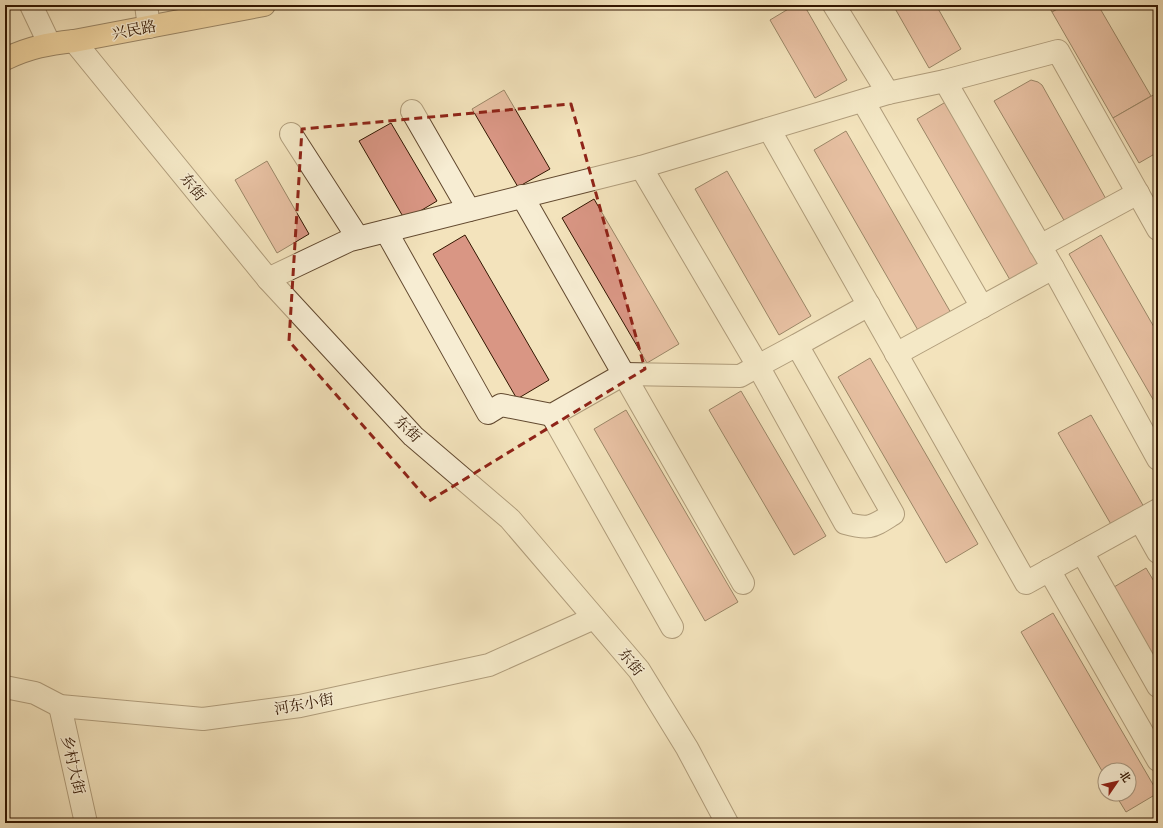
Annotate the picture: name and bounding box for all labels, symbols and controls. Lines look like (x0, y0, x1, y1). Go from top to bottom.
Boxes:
street label: 兴民路 (110, 16, 158, 44)
street label: 东街 (176, 169, 210, 205)
street label: 东街 (390, 411, 426, 447)
street label: 东街 (614, 644, 648, 680)
street label: 河东小街 (273, 689, 335, 719)
street label: 乡村大街 (57, 734, 89, 796)
north arrow (1097, 762, 1137, 802)
text: 北 (1116, 768, 1134, 785)

